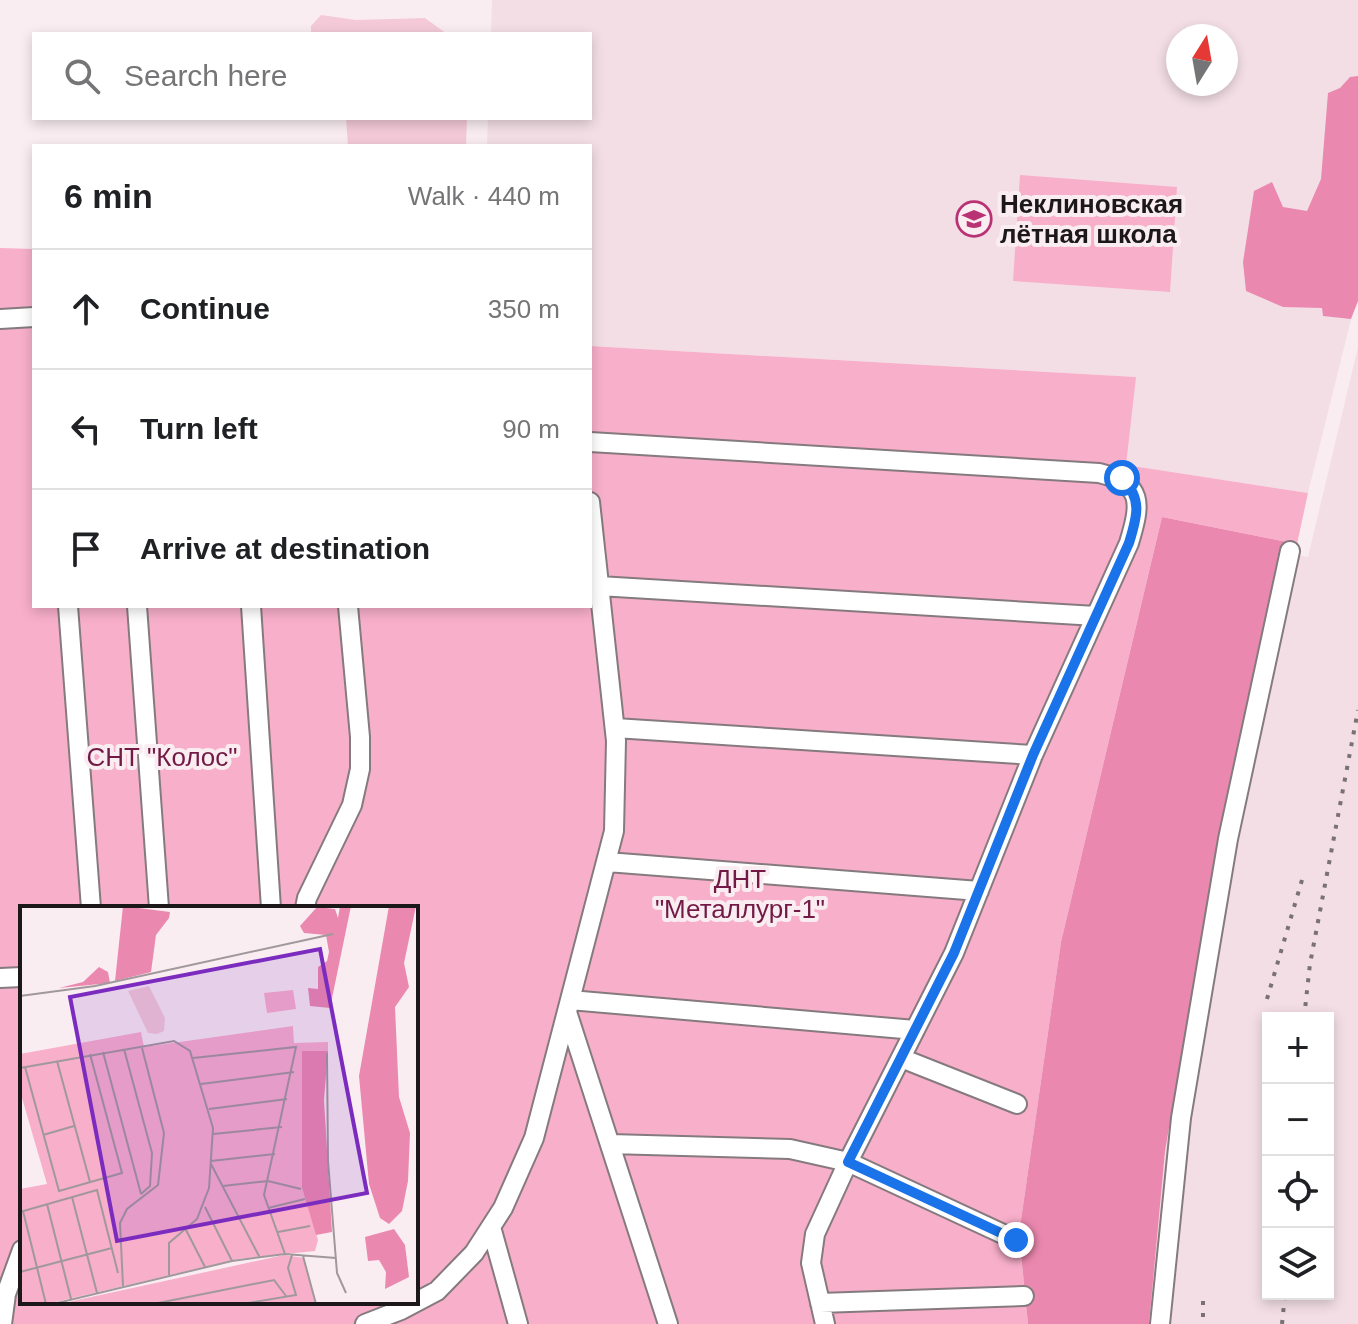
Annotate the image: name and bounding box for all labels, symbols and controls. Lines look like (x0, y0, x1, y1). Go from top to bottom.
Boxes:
north arrow (1166, 24, 1238, 96)
search box (32, 32, 592, 120)
icon: search (60, 54, 104, 98)
text: Search here (124, 59, 287, 92)
text: 6 min (64, 177, 153, 215)
text: Walk · 440 m (408, 181, 560, 211)
place label: Неклиновская лётная школа (1000, 189, 1183, 249)
school or university icon: Неклиновская лётная школа (955, 200, 993, 238)
icon: ahead (64, 287, 108, 331)
text: Continue (140, 292, 270, 325)
text: 350 m (488, 294, 560, 324)
icon: left (64, 407, 108, 451)
text: Turn left (140, 412, 258, 445)
text: 90 m (502, 414, 560, 444)
route start (1104, 460, 1140, 496)
icon: arrive (64, 527, 108, 571)
text: Arrive at destination (140, 532, 430, 565)
park label: СНТ "Колос" (86, 742, 238, 772)
park label: ДНТ "Металлург-1" (655, 864, 825, 924)
inset map (20, 906, 418, 1304)
map controls (1262, 1012, 1334, 1300)
button: + (1262, 1012, 1334, 1084)
button: − (1262, 1084, 1334, 1156)
button: locate (1262, 1156, 1334, 1228)
route end (998, 1222, 1034, 1258)
button: layers (1262, 1228, 1334, 1300)

